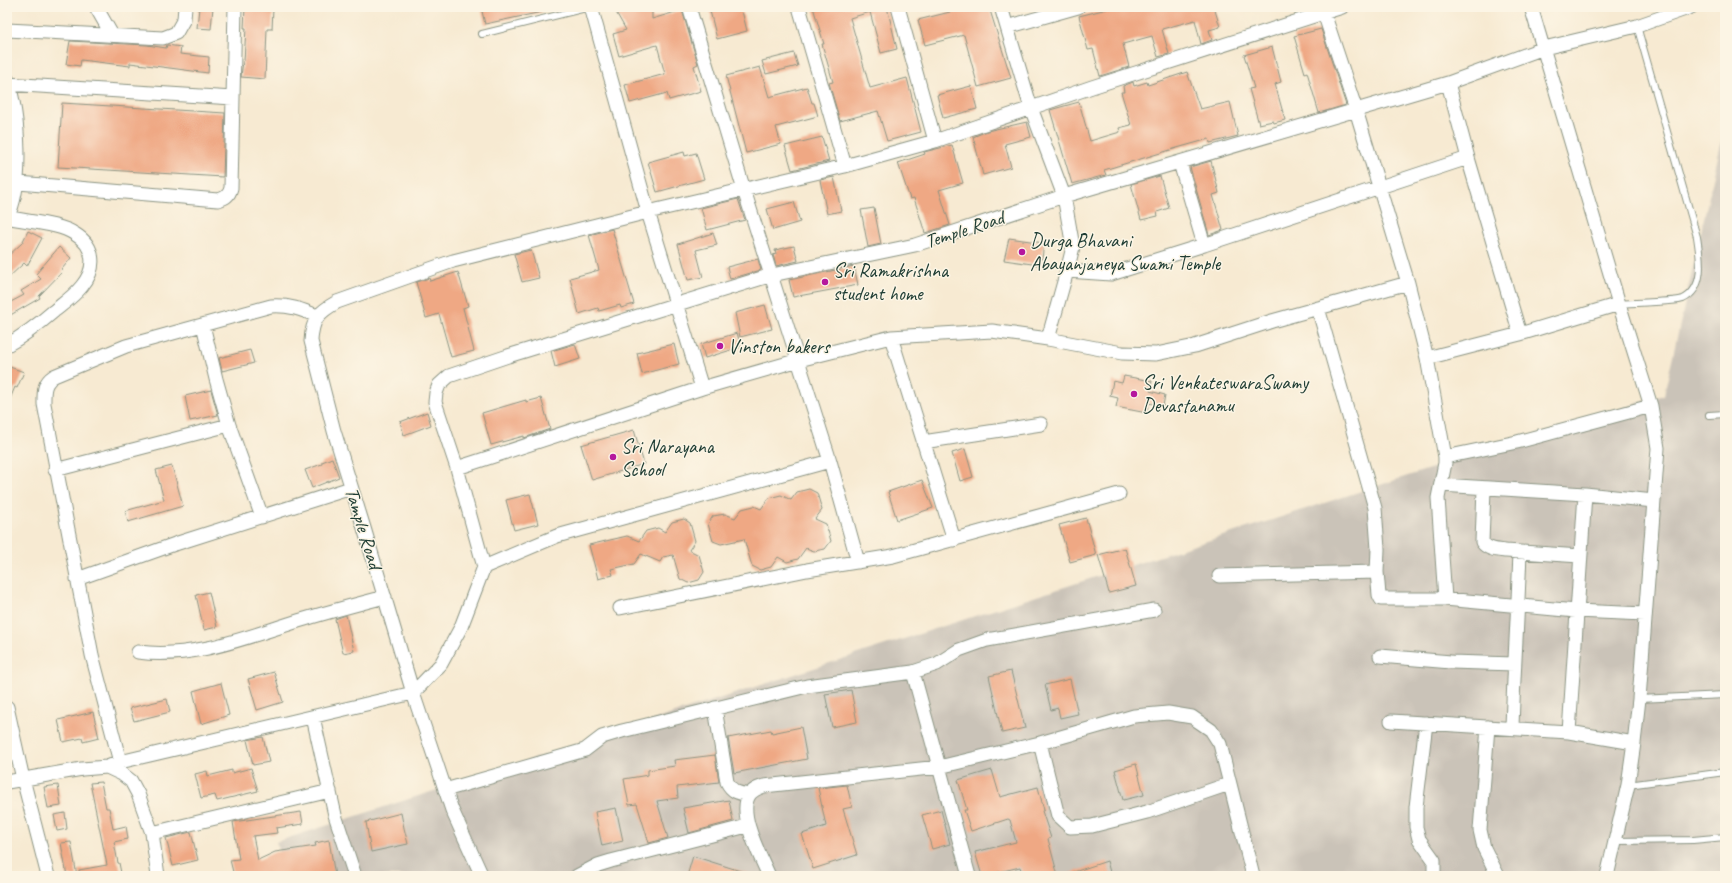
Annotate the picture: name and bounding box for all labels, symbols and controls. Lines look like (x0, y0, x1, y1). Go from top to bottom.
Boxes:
street label: Temple Road (922, 204, 1010, 254)
place label: Durga Bhavani Abayanjaneya Swami Temple (1030, 228, 1222, 276)
marker: Durga Bhavani Abayanjaneya Swami Temple (1017, 247, 1027, 257)
place label: Sri Ramakrishna student home (833, 258, 950, 306)
marker: Sri Ramakrishna student home (820, 277, 830, 287)
place label: Vinston bakers (728, 334, 832, 359)
marker: Vinston bakers (715, 341, 725, 351)
place label: Sri VenkateswaraSwamy Devastanamu (1142, 370, 1310, 418)
marker: Sri VenkateswaraSwamy Devastanamu (1129, 389, 1139, 399)
place label: Sri Narayana School (621, 434, 716, 482)
marker: Sri Narayana School (608, 452, 618, 462)
street label: Tample Road (339, 484, 389, 575)

